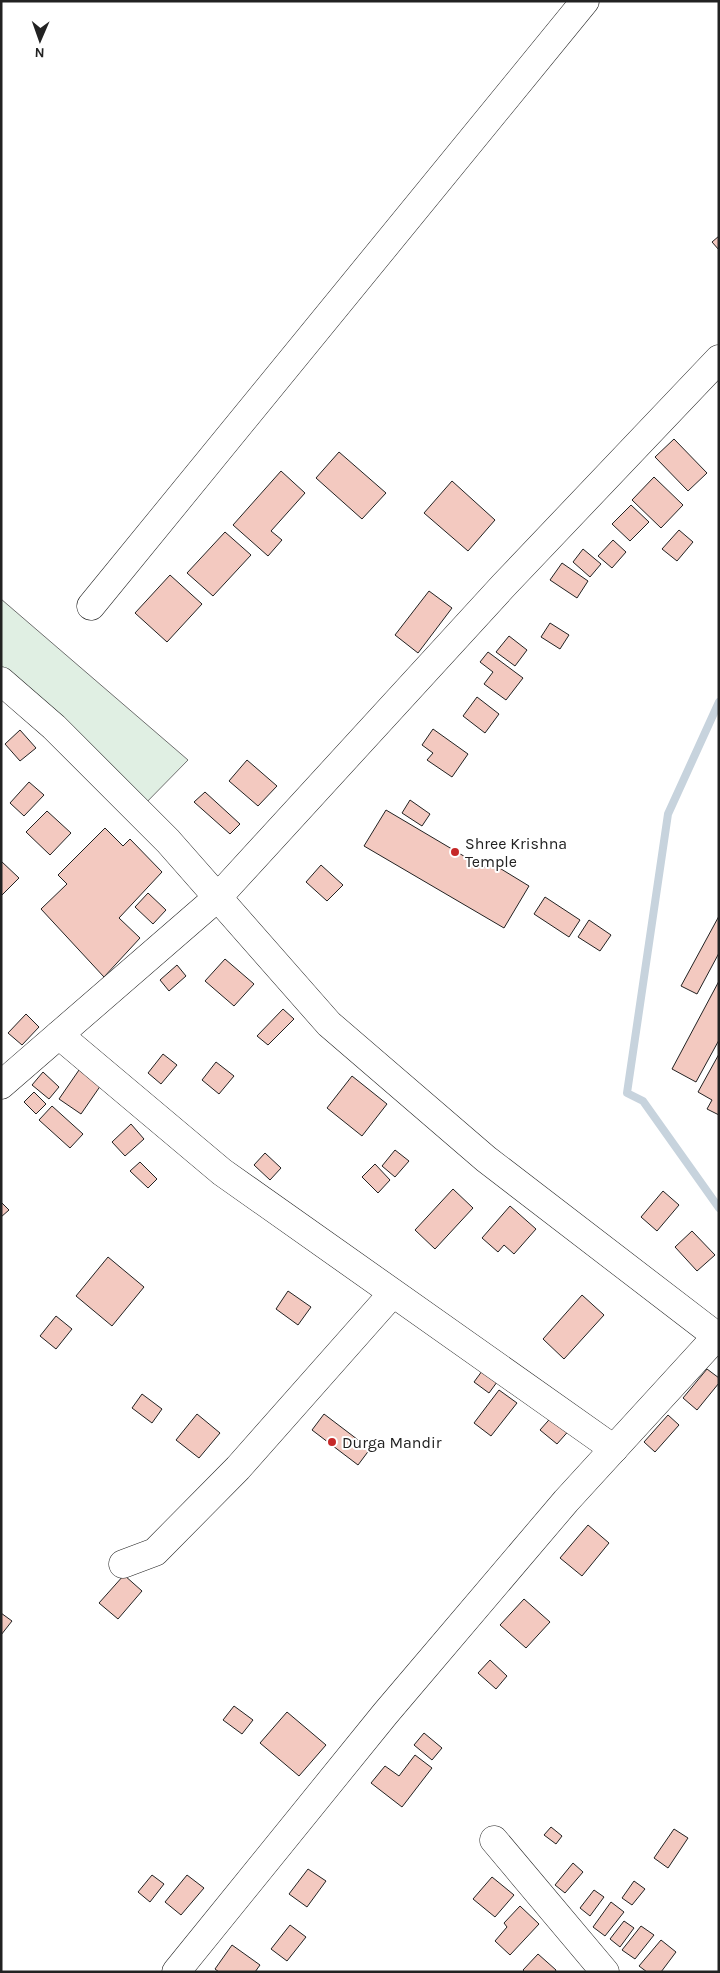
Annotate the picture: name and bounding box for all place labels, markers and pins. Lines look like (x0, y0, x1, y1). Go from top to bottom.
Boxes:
place label: Shree Krishna Temple (465, 834, 567, 871)
marker: Shree Krishna Temple (449, 846, 461, 858)
place label: Durga Mandir (342, 1433, 442, 1452)
marker: Durga Mandir (326, 1436, 338, 1448)

